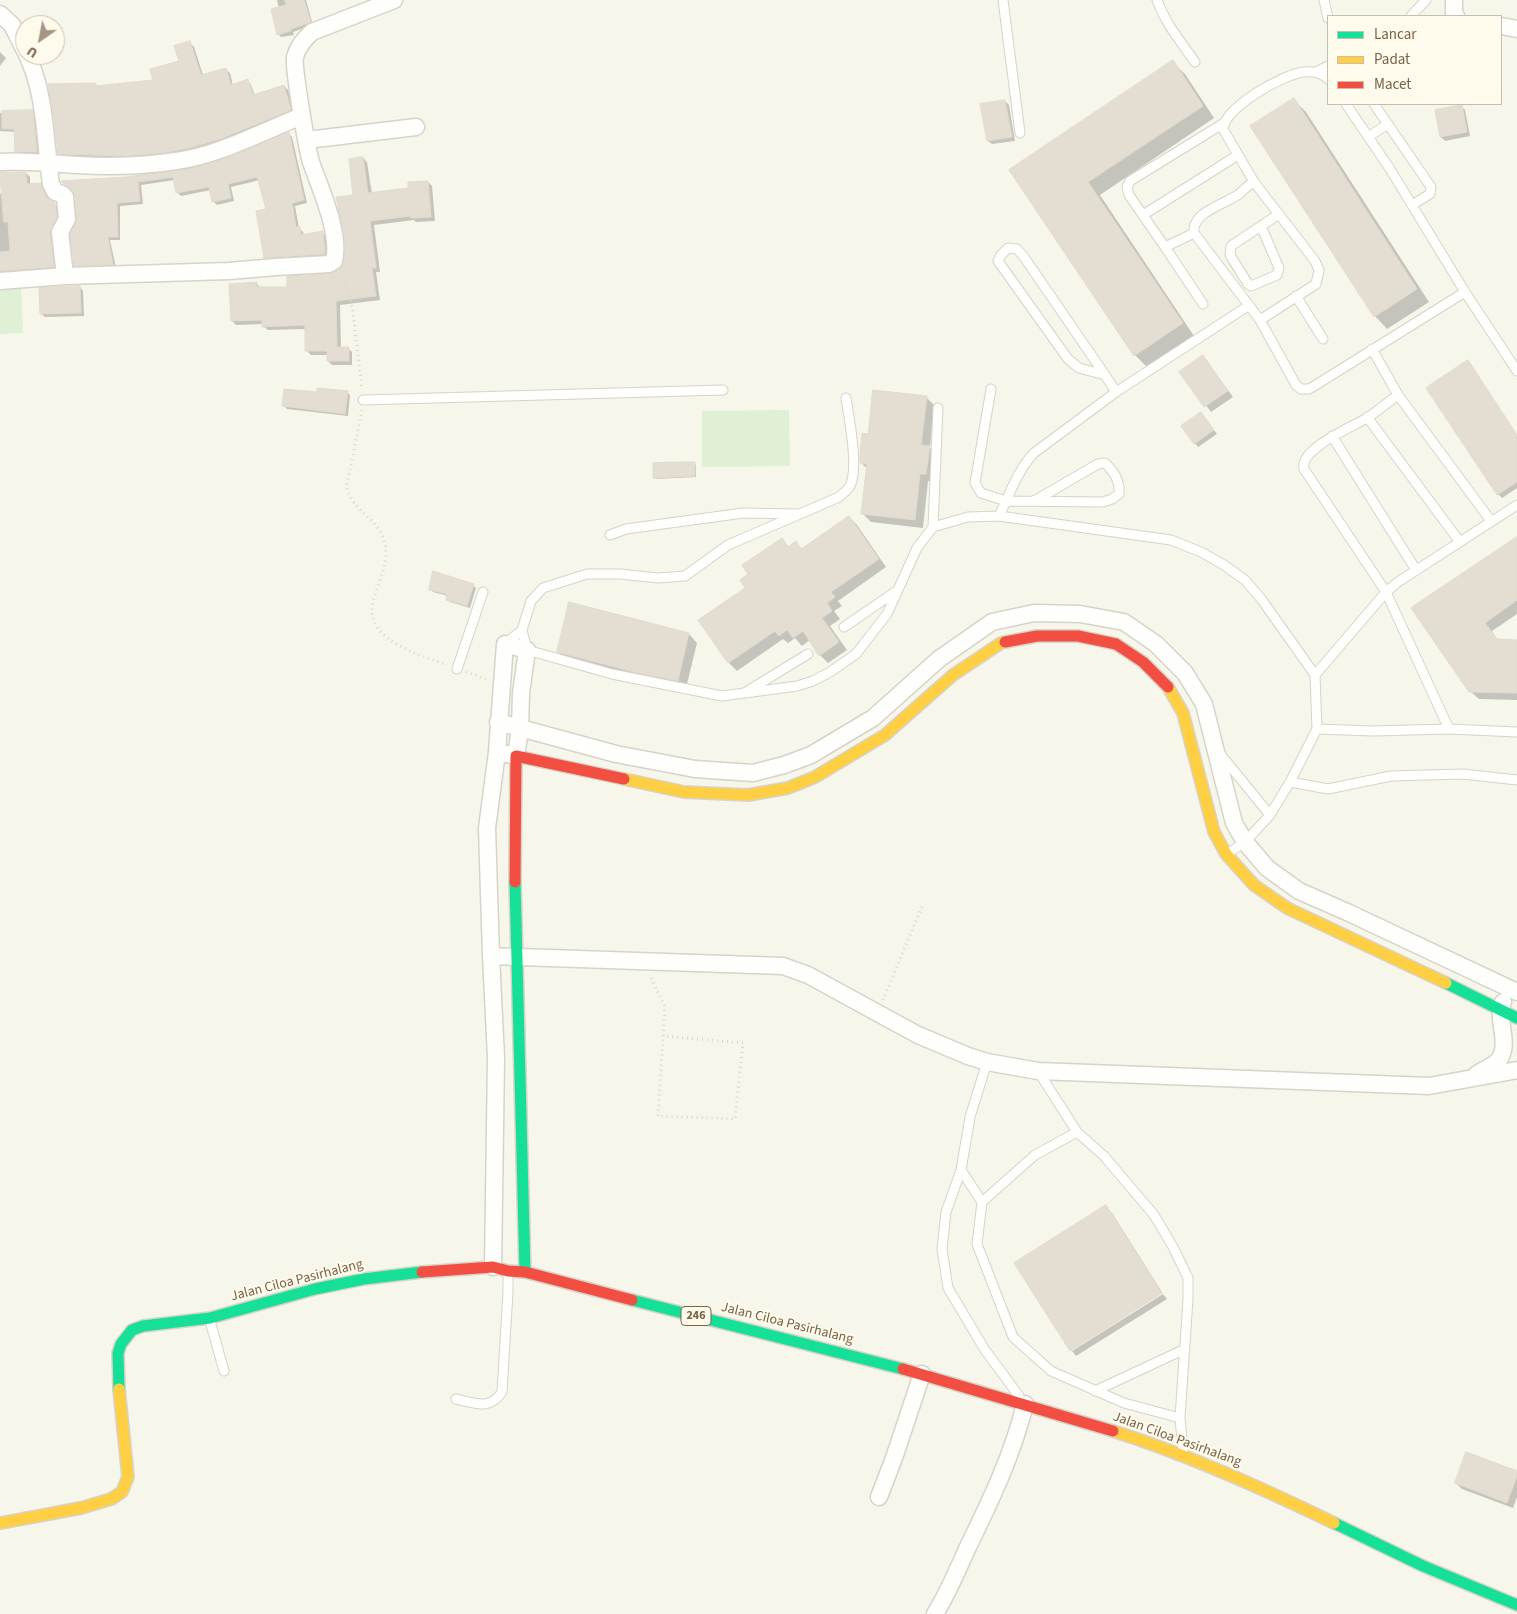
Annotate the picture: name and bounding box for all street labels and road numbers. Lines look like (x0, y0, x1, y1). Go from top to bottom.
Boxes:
street label: Jalan Ciloa Pasirhalang (229, 1256, 365, 1306)
street label: Jalan Ciloa Pasirhalang (719, 1299, 855, 1349)
road number: 246 (681, 1306, 711, 1325)
street label: Jalan Ciloa Pasirhalang (1110, 1409, 1244, 1471)

